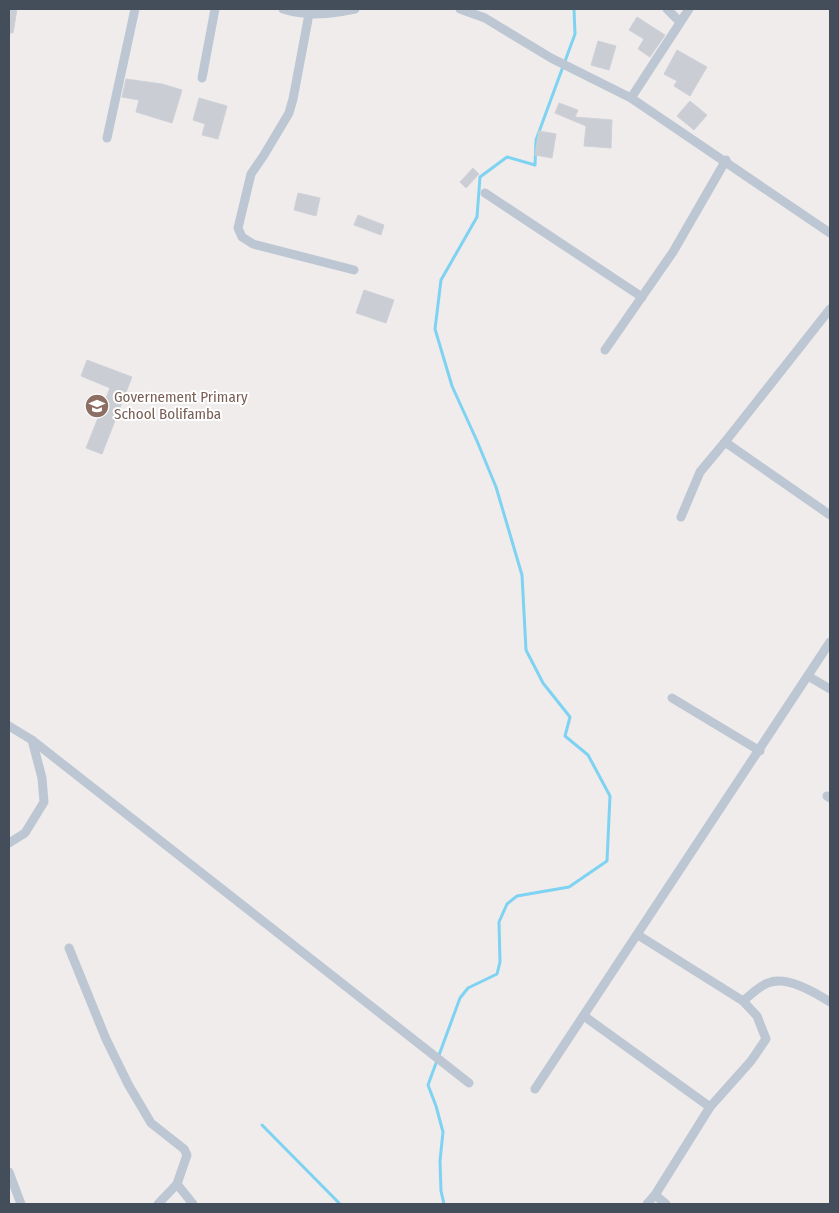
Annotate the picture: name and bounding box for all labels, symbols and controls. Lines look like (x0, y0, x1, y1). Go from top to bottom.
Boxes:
place label: Governement Primary School Bolifamba (114, 388, 248, 423)
school or university icon: Governement Primary School Bolifamba (84, 393, 110, 419)

